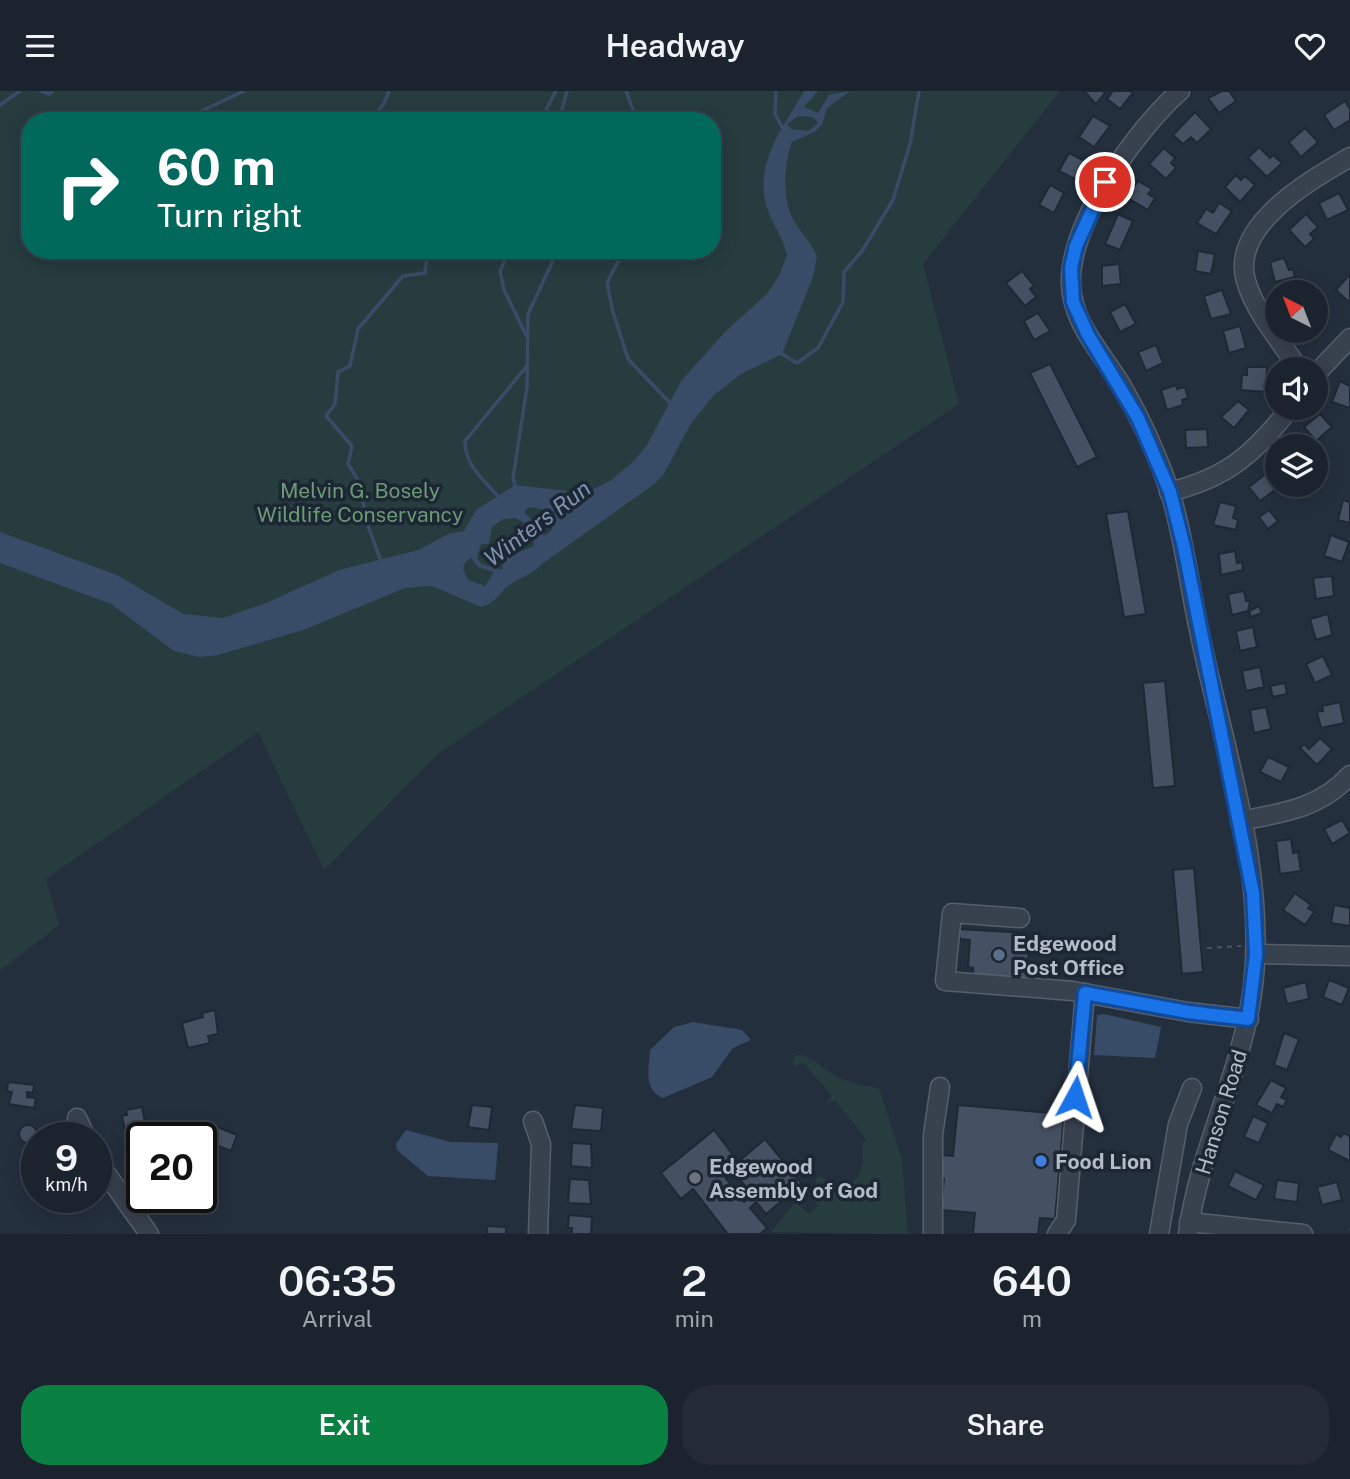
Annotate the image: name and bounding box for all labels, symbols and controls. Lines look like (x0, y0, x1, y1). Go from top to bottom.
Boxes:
icon: menu (21, 27, 59, 65)
text: Headway (605, 27, 745, 64)
icon: heart (1291, 27, 1329, 65)
text: 60 m (157, 138, 276, 196)
icon: right (42, 140, 133, 231)
pin (1075, 152, 1135, 212)
icon: arrive (1086, 163, 1124, 201)
text: Turn right (157, 197, 302, 234)
north arrow (1265, 280, 1328, 343)
map controls (1265, 280, 1328, 497)
button: sound (1265, 357, 1328, 420)
button: layers (1265, 434, 1328, 497)
water label: Winters Run (479, 474, 595, 572)
park label: Melvin G. Bosely Wildlife Conservancy (257, 478, 463, 527)
place label: Edgewood Post Office (1013, 931, 1124, 980)
marker: Edgewood Post Office (991, 947, 1007, 963)
street label: Hanson Road (1190, 1047, 1252, 1177)
position arrow (1038, 1060, 1112, 1134)
speed limit sign: 20 (126, 1122, 217, 1213)
text: 9 (55, 1138, 78, 1179)
place label: Food Lion (1055, 1149, 1151, 1174)
marker: Food Lion (1033, 1153, 1049, 1169)
place label: Edgewood Assembly of God (709, 1154, 878, 1203)
marker: Edgewood Assembly of God (687, 1170, 703, 1186)
text: km/h (45, 1174, 88, 1195)
text: 06:35 (278, 1256, 397, 1305)
text: 2 (681, 1256, 707, 1305)
text: 640 (992, 1256, 1072, 1305)
text: Arrival (302, 1305, 373, 1332)
text: min (675, 1305, 714, 1332)
text: m (1022, 1305, 1042, 1332)
button: Exit (21, 1385, 668, 1465)
button: Share (682, 1385, 1329, 1465)

